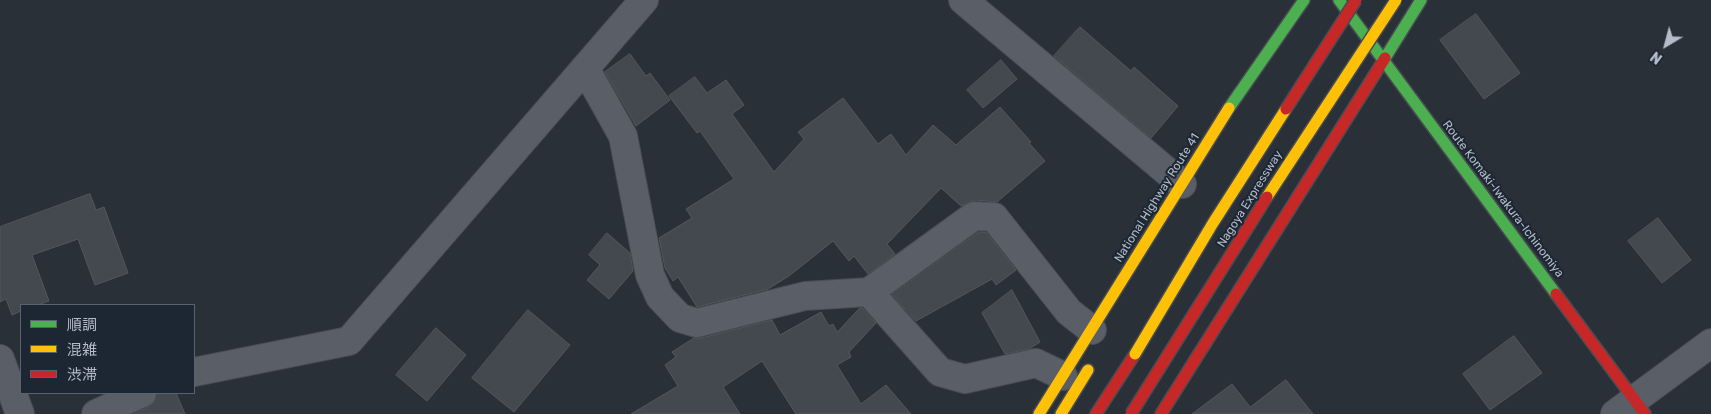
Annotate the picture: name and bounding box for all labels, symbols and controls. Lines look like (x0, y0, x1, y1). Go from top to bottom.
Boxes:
north arrow (1641, 20, 1691, 70)
text: N (1648, 48, 1666, 67)
street label: Route Komaki-Iwakura-Ichinomiya (1439, 118, 1567, 280)
street label: National Highway Route 41 (1111, 131, 1203, 265)
street label: Nagoya Expressway (1214, 148, 1286, 250)
legend (20, 304, 195, 394)
text: 順調 (67, 316, 97, 334)
text: 混雑 (67, 341, 97, 359)
text: 渋滞 (67, 366, 97, 384)

